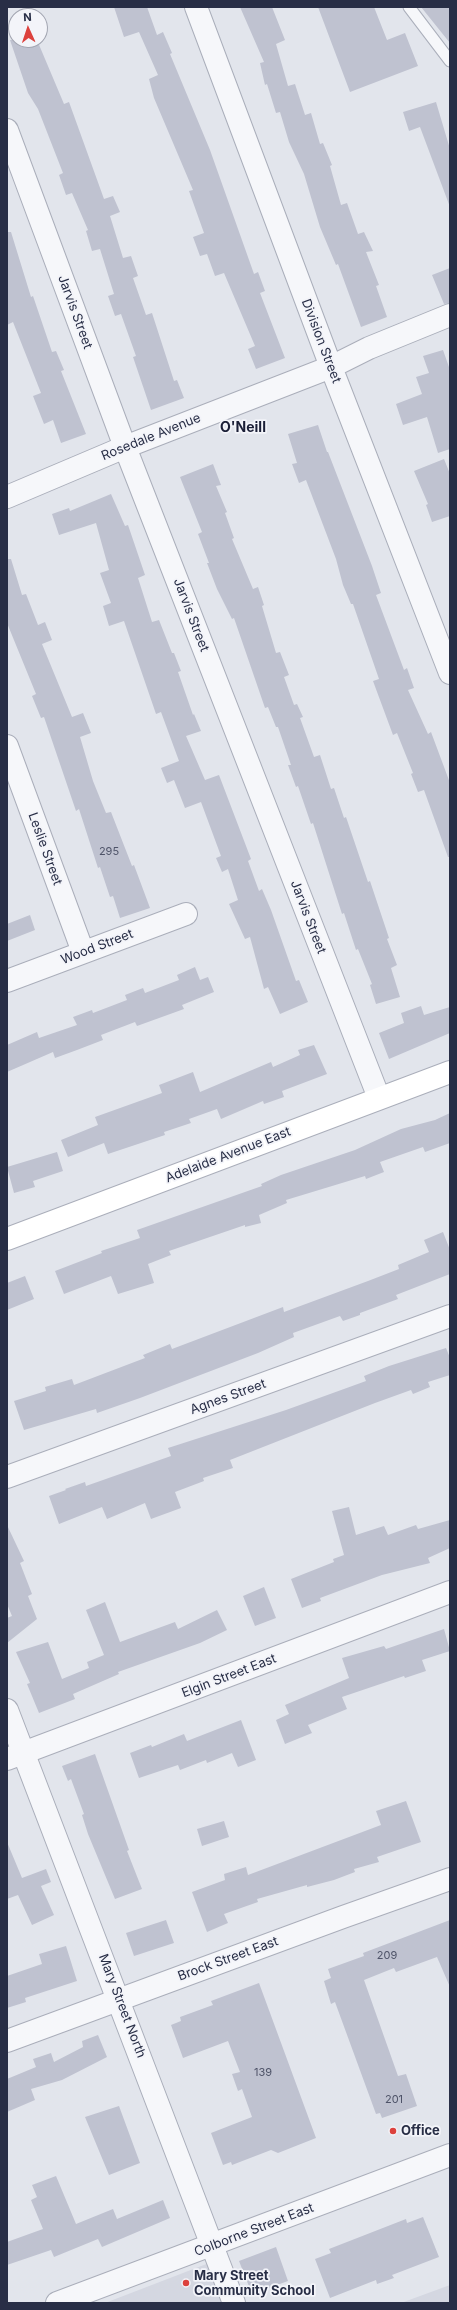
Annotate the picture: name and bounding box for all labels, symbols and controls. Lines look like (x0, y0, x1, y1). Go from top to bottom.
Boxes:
north arrow (8, 8, 48, 48)
text: N (23, 10, 32, 24)
street label: Jarvis Street (54, 273, 96, 351)
street label: Division Street (298, 297, 344, 385)
street label: Rosedale Avenue (99, 410, 203, 464)
district label: O'Neill (220, 420, 266, 436)
street label: Jarvis Street (170, 576, 212, 654)
street label: Leslie Street (25, 811, 65, 887)
house number: 295 (99, 845, 119, 859)
street label: Jarvis Street (287, 878, 329, 956)
street label: Wood Street (59, 926, 135, 968)
street label: Adelaide Avenue East (163, 1124, 293, 1186)
street label: Agnes Street (188, 1376, 268, 1418)
street label: Elgin Street East (180, 1651, 278, 1701)
street label: Brock Street East (176, 1934, 280, 1984)
house number: 209 (377, 1949, 397, 1963)
street label: Mary Street North (95, 1952, 149, 2060)
house number: 139 (254, 2066, 272, 2080)
house number: 201 (385, 2093, 403, 2107)
place label: Office (401, 2123, 440, 2139)
marker: Office (388, 2126, 398, 2136)
street label: Colborne Street East (192, 2200, 316, 2260)
place label: Mary Street Community School (194, 2268, 315, 2299)
marker: Mary Street Community School (181, 2278, 191, 2288)

